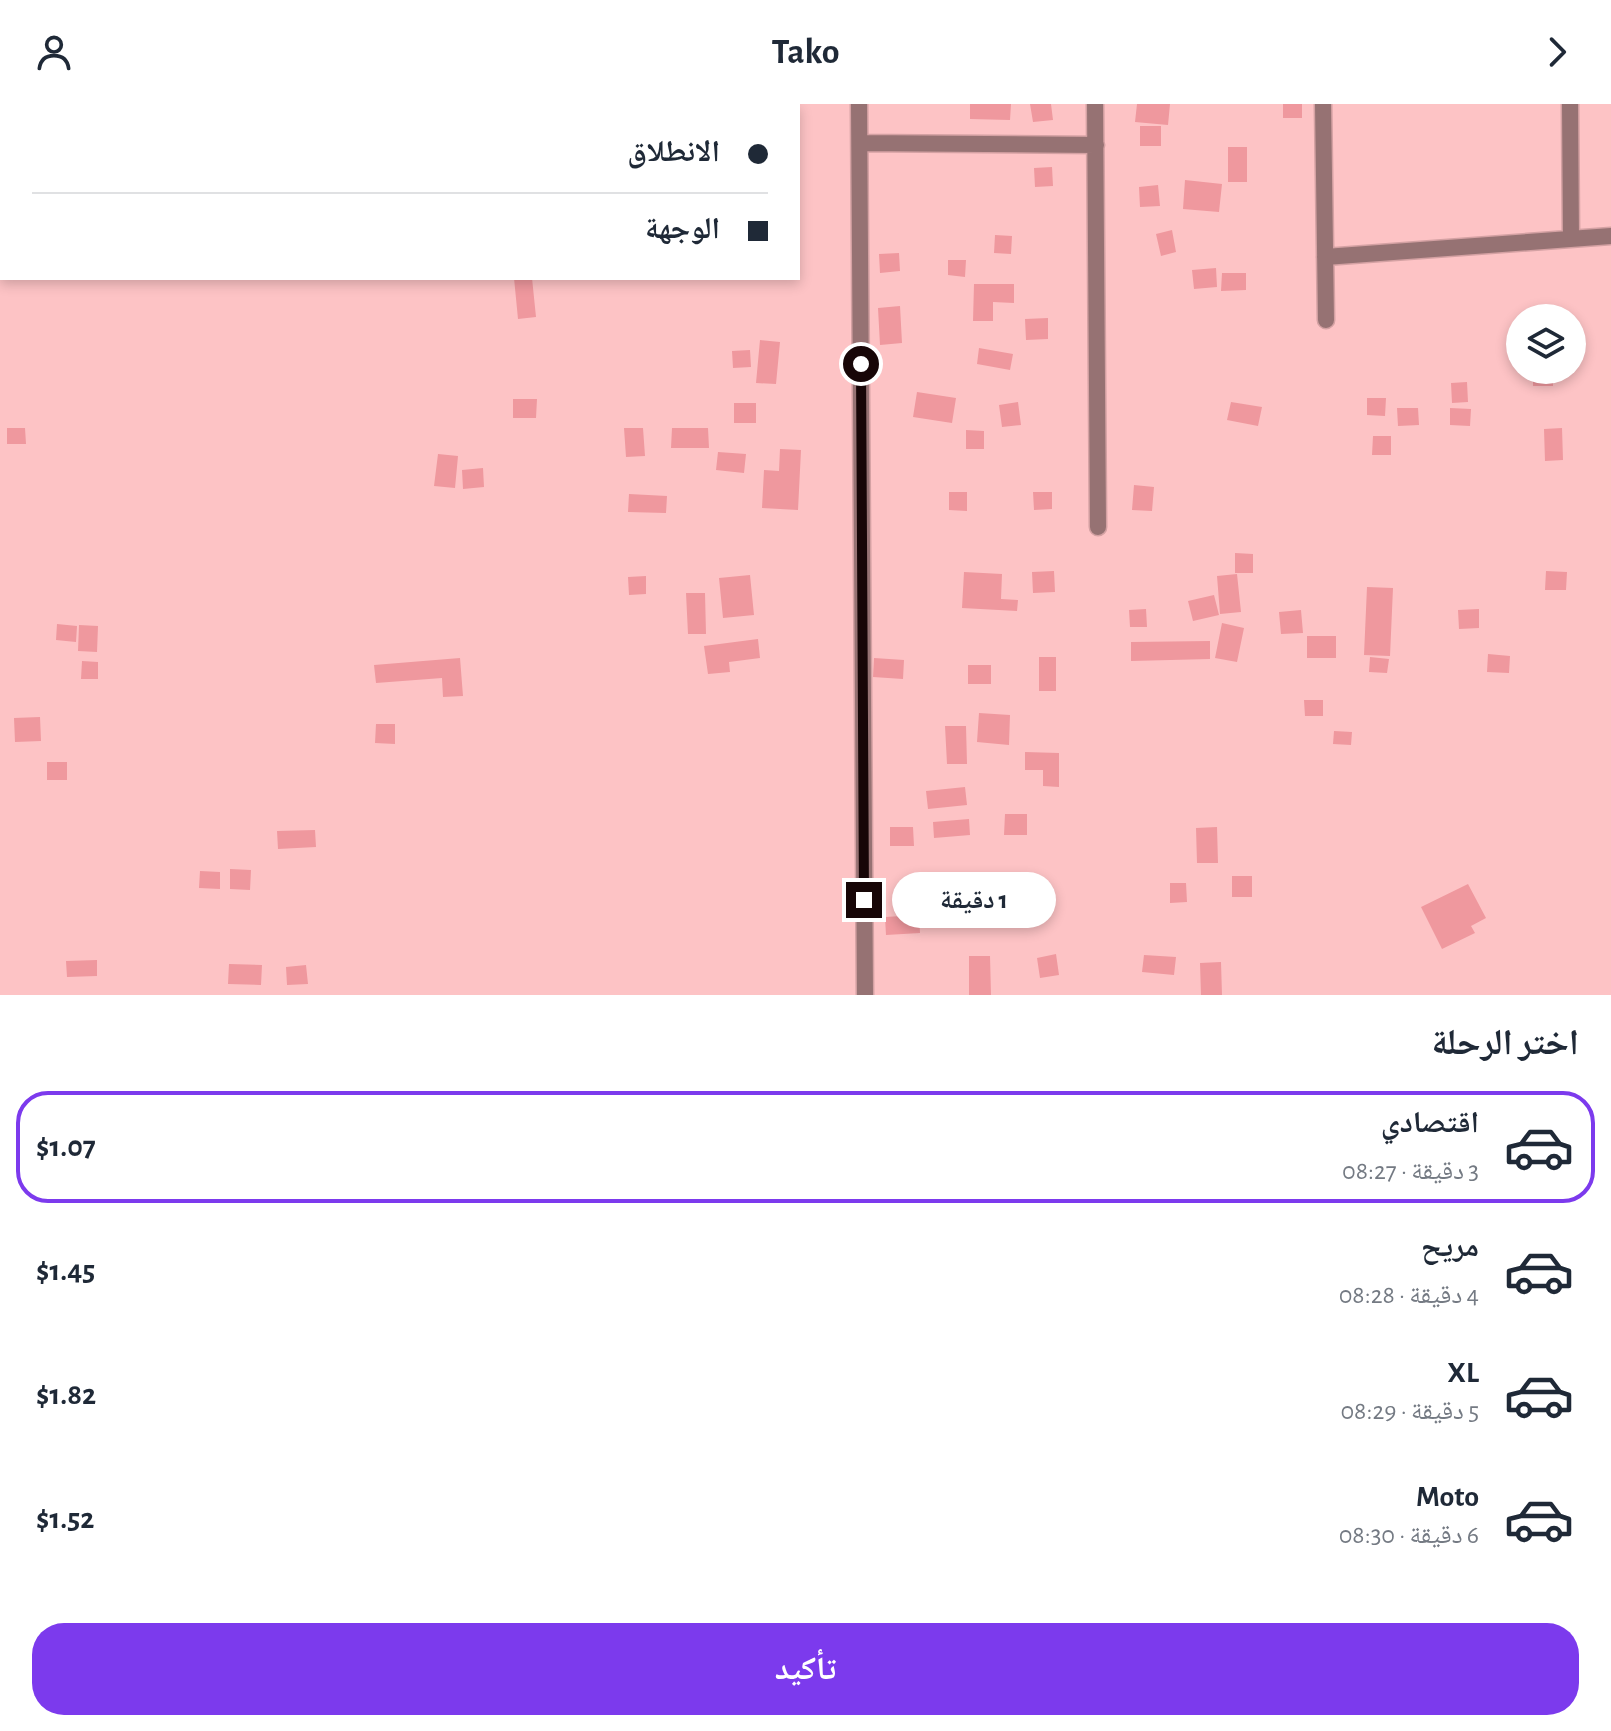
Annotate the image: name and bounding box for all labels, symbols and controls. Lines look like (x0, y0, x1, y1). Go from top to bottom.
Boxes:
icon: person (32, 30, 76, 74)
icon: forward (1535, 30, 1579, 74)
text: Tako (771, 34, 840, 70)
text: الانطلاق (627, 137, 720, 167)
text: الوجهة (645, 214, 720, 244)
map controls (1506, 304, 1586, 384)
button: layers (1506, 304, 1586, 384)
route start (843, 346, 879, 382)
callout: 1 دقيقة (892, 872, 1056, 928)
route end (846, 882, 882, 918)
text: 1 دقيقة (940, 887, 1008, 913)
text: اختر الرحلة (1432, 1025, 1579, 1061)
text: اقتصادي (1381, 1108, 1479, 1138)
icon: car (1503, 1111, 1575, 1183)
text: $1.07 (36, 1132, 96, 1162)
text: 3 دقيقة · 08:27 (1342, 1158, 1479, 1184)
text: مريح (1421, 1232, 1479, 1262)
icon: car (1503, 1235, 1575, 1307)
text: $1.45 (36, 1256, 95, 1286)
text: 4 دقيقة · 08:28 (1339, 1282, 1479, 1308)
text: XL (1447, 1358, 1479, 1388)
icon: car (1503, 1359, 1575, 1431)
text: $1.82 (36, 1380, 96, 1410)
text: 5 دقيقة · 08:29 (1340, 1398, 1479, 1424)
text: Moto (1416, 1482, 1479, 1512)
icon: car (1503, 1483, 1575, 1555)
text: $1.52 (36, 1504, 94, 1534)
text: 6 دقيقة · 08:30 (1339, 1522, 1479, 1548)
button: تأكيد (32, 1623, 1579, 1715)

